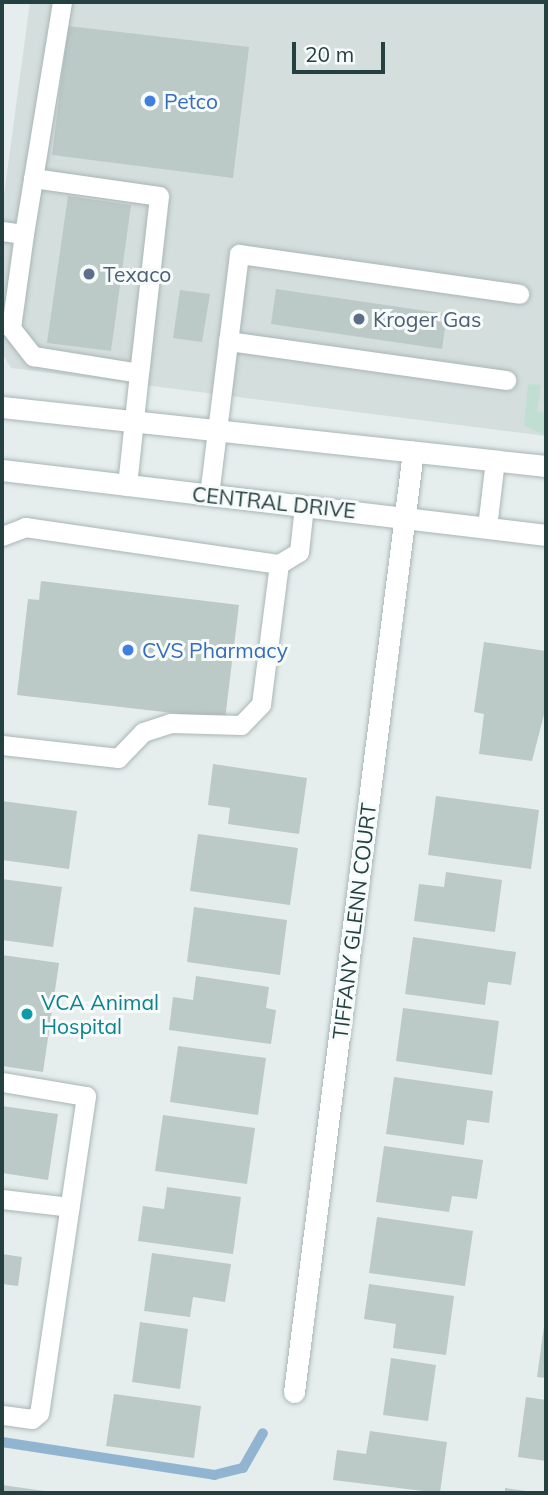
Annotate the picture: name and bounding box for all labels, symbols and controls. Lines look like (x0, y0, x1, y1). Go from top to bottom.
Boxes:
scale bar (296, 28, 389, 72)
text: 20 m (305, 41, 354, 67)
place label: Petco (164, 88, 218, 114)
marker: Petco (142, 93, 158, 109)
place label: Texaco (103, 261, 171, 287)
marker: Texaco (81, 266, 97, 282)
place label: Kroger Gas (373, 306, 481, 332)
marker: Kroger Gas (351, 311, 367, 327)
street label: CENTRAL DRIVE (191, 481, 357, 523)
place label: CVS Pharmacy (142, 637, 288, 663)
marker: CVS Pharmacy (120, 642, 136, 658)
street label: TIFFANY GLENN COURT (327, 801, 381, 1041)
place label: VCA Animal Hospital (41, 989, 159, 1039)
marker: VCA Animal Hospital (19, 1006, 35, 1022)

